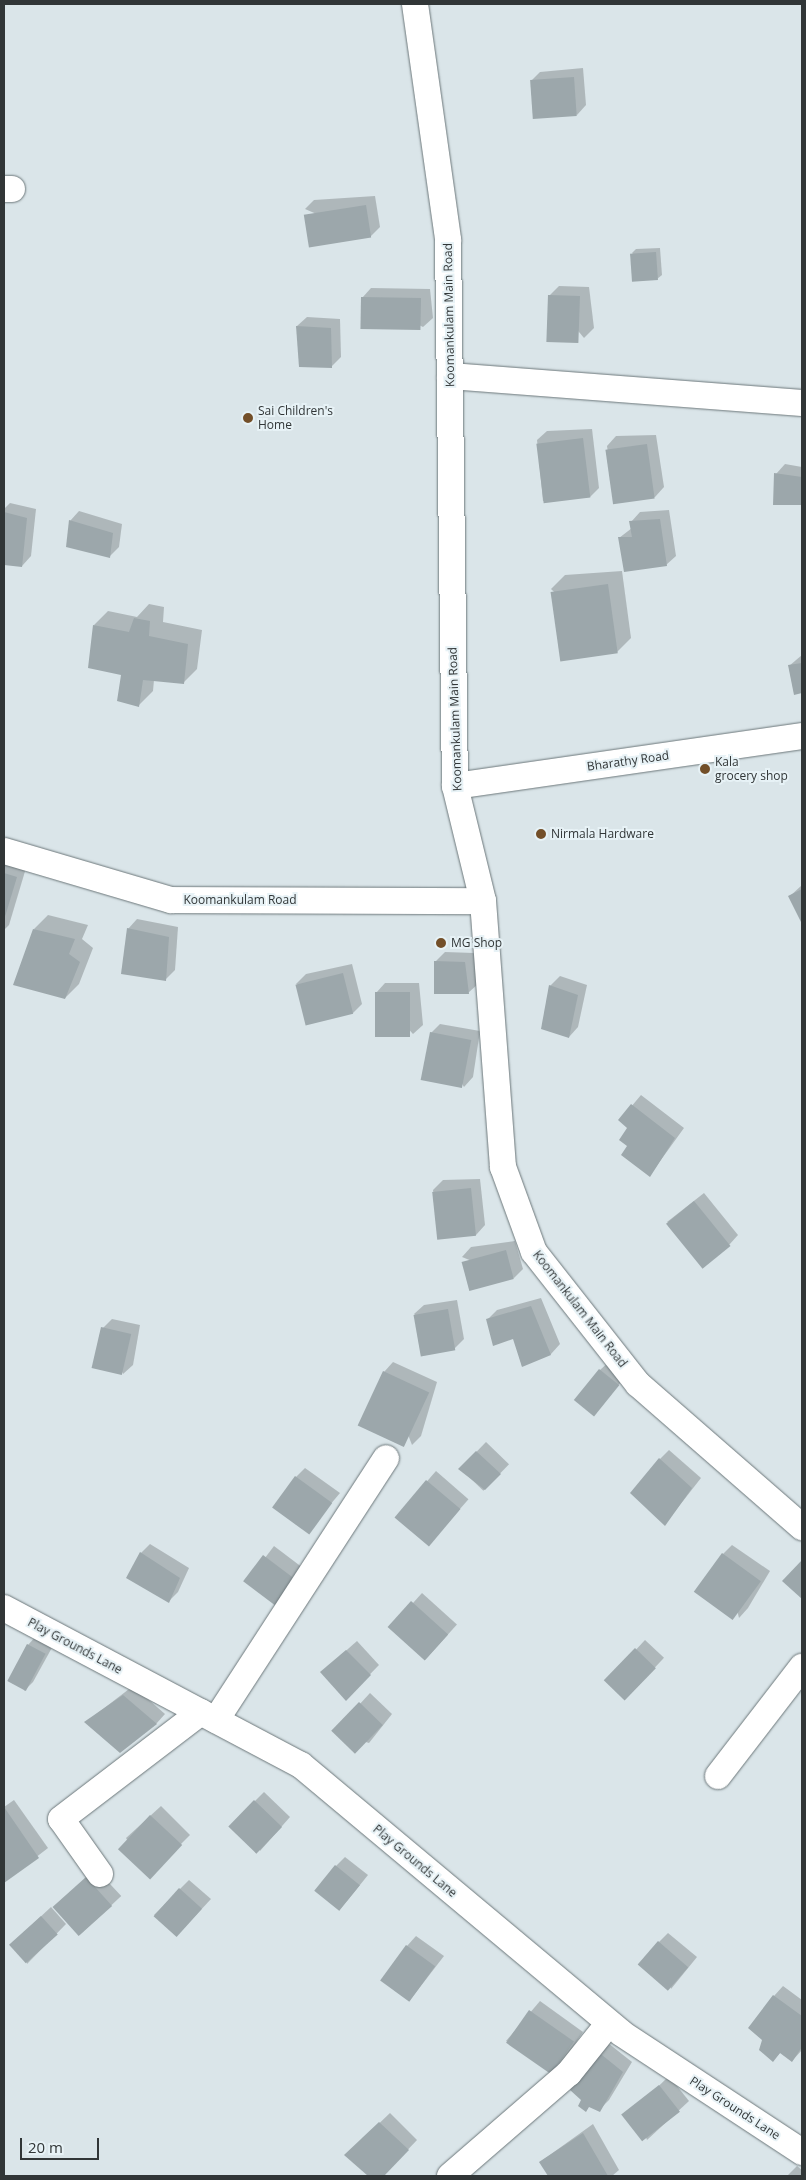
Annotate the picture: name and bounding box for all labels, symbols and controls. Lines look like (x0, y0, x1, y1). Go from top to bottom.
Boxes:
street label: Koomankulam Main Road (441, 243, 457, 387)
place label: Sai Children's Home (258, 404, 333, 432)
marker: Sai Children's Home (242, 412, 254, 424)
street label: Koomankulam Main Road (445, 647, 465, 791)
street label: Bharathy Road (586, 748, 670, 774)
place label: Kala grocery shop (715, 755, 788, 783)
marker: Kala grocery shop (699, 763, 711, 775)
place label: Nirmala Hardware (551, 827, 654, 841)
marker: Nirmala Hardware (535, 828, 547, 840)
street label: Koomankulam Road (183, 893, 297, 907)
place label: MG Shop (451, 936, 502, 950)
marker: MG Shop (435, 937, 447, 949)
street label: Koomankulam Main Road (530, 1248, 630, 1370)
street label: Play Grounds Lane (25, 1615, 125, 1677)
street label: Play Grounds Lane (370, 1822, 460, 1900)
street label: Play Grounds Lane (687, 2073, 783, 2143)
scale bar (22, 2128, 101, 2160)
text: 20 m (28, 2137, 63, 2157)

